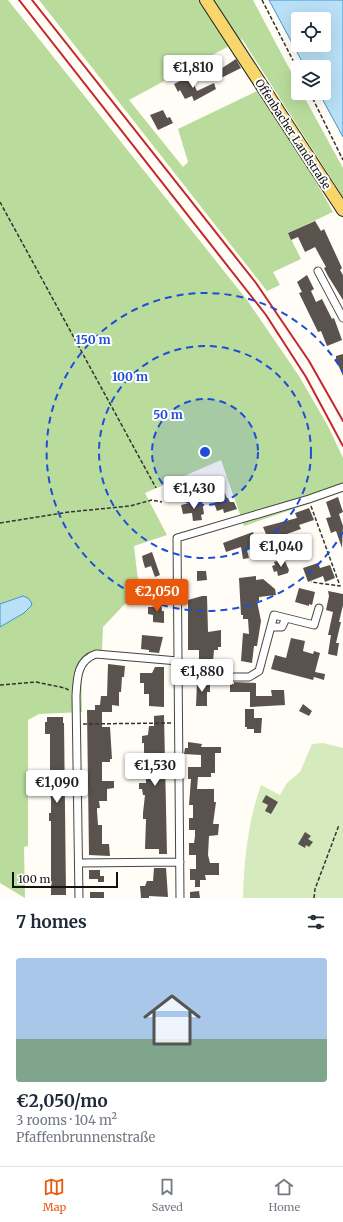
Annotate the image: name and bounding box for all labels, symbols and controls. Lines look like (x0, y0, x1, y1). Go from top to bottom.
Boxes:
map controls (291, 12, 331, 100)
button: locate (291, 12, 331, 52)
pin: €1,810 (160, 55, 226, 89)
text: €1,810 (172, 59, 214, 76)
button: layers (291, 60, 331, 100)
street label: Offenbacher Landstraße (252, 76, 334, 192)
text: 150 m (76, 332, 111, 347)
text: 100 m (112, 369, 148, 384)
text: 50 m (153, 407, 183, 422)
centre of rings (198, 445, 212, 459)
pin: €1,430 (161, 476, 227, 510)
text: €1,430 (173, 480, 215, 497)
pin: €1,040 (248, 534, 314, 568)
text: €1,040 (259, 538, 303, 555)
pin: €2,050 (124, 579, 190, 613)
text: €2,050 (134, 583, 180, 600)
pin: €1,880 (169, 659, 235, 693)
text: €1,880 (180, 663, 224, 680)
pin: €1,530 (122, 753, 188, 787)
text: €1,530 (134, 757, 176, 774)
pin: €1,090 (24, 770, 90, 804)
text: €1,090 (35, 774, 79, 791)
scale bar (12, 870, 118, 889)
text: 100 m (18, 872, 50, 886)
text: 7 homes (16, 911, 87, 933)
icon: filters (305, 911, 327, 933)
icon: home (136, 984, 208, 1056)
text: €2,050/mo (16, 1090, 108, 1112)
text: 3 rooms · 104 m² (16, 1112, 117, 1129)
text: Pfaffenbrunnenstraße (16, 1129, 155, 1146)
tab: Map (43, 1176, 66, 1214)
tab: Saved (152, 1176, 183, 1214)
tab: Home (269, 1176, 300, 1214)

